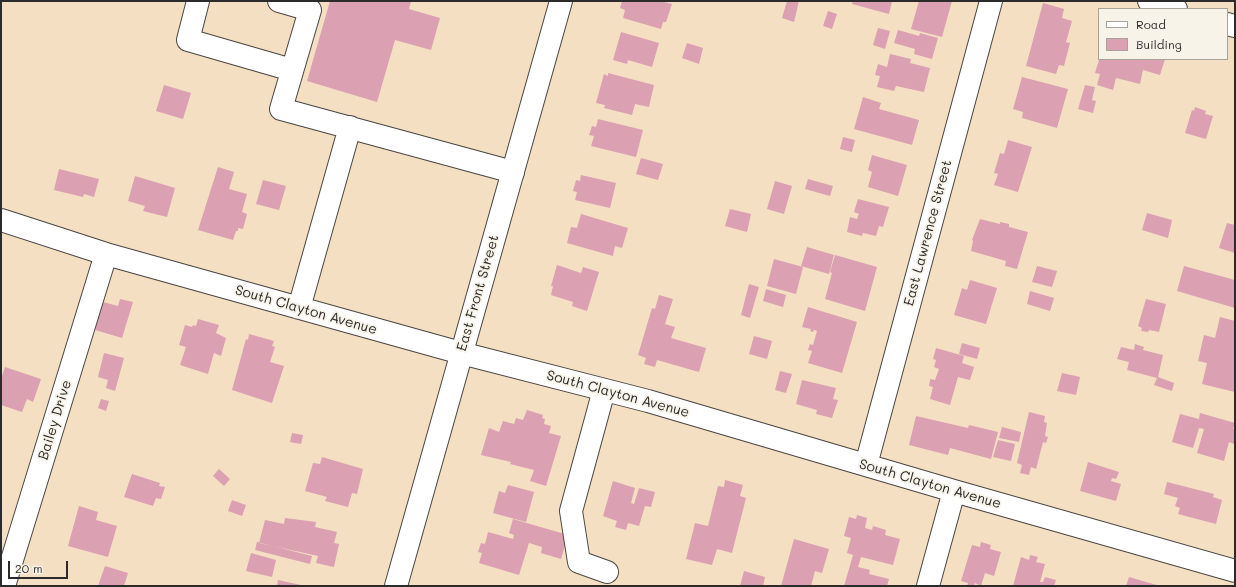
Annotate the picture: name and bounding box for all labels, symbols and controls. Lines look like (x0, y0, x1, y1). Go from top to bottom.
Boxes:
legend (1098, 8, 1228, 60)
text: Road (1136, 16, 1166, 32)
text: Building (1136, 36, 1182, 52)
street label: East Lawrence Street (900, 158, 956, 308)
street label: East Front Street (453, 233, 503, 353)
street label: South Clayton Avenue (233, 282, 379, 338)
street label: South Clayton Avenue (545, 367, 691, 421)
street label: Bailey Drive (35, 378, 75, 462)
street label: South Clayton Avenue (857, 456, 1003, 512)
scale bar (10, 553, 70, 579)
text: 20 m (15, 560, 43, 576)

